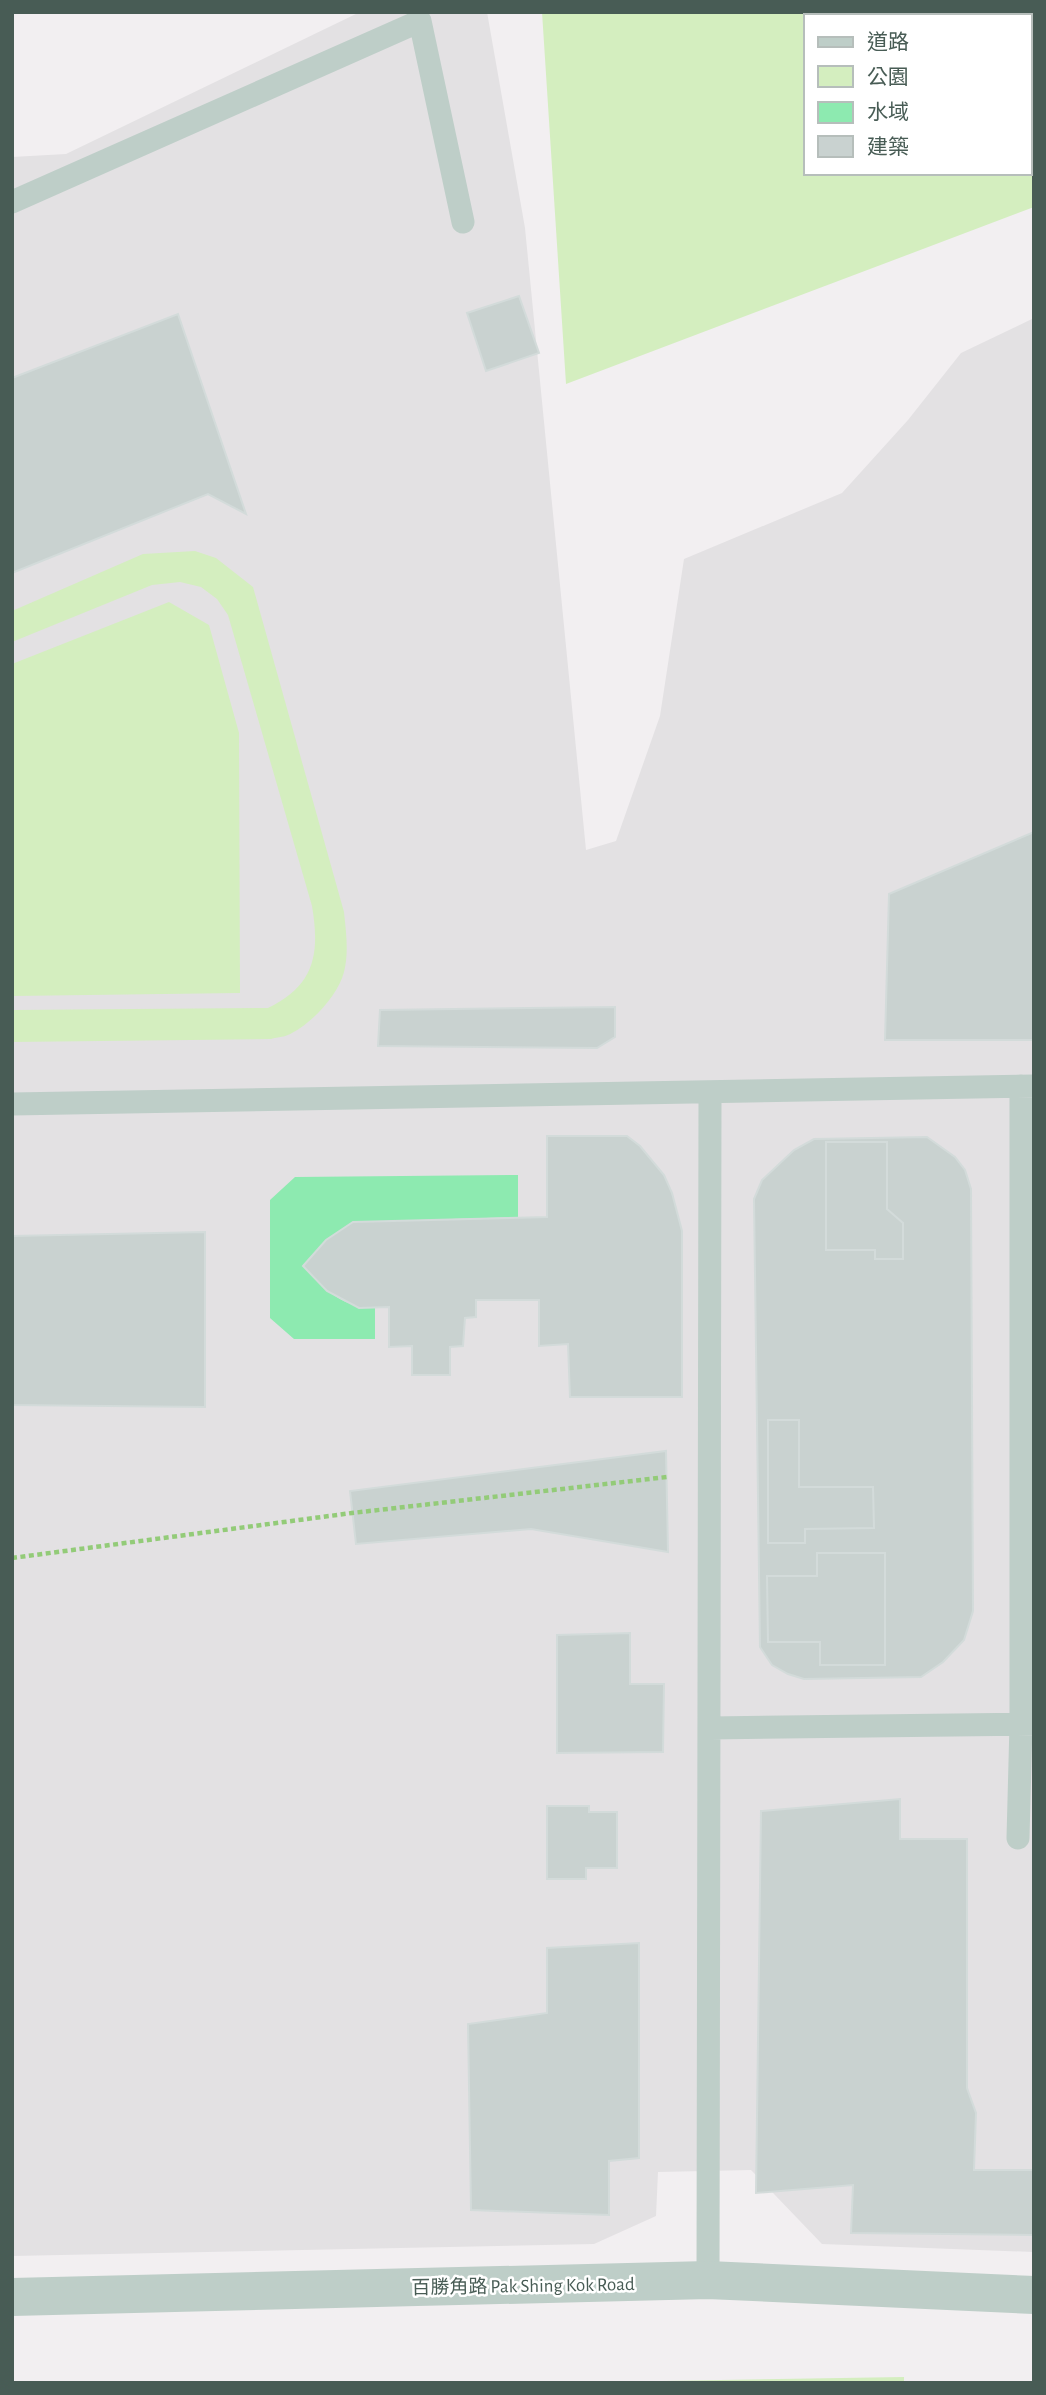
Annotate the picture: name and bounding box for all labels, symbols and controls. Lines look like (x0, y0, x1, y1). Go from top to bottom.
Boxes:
legend (804, 14, 1032, 175)
text: 道路 (867, 31, 909, 53)
text: 公園 (867, 67, 909, 88)
text: 水域 (867, 101, 909, 123)
text: 建築 (867, 136, 909, 158)
street label: 百勝角路 Pak Shing Kok Road (411, 2273, 635, 2298)

